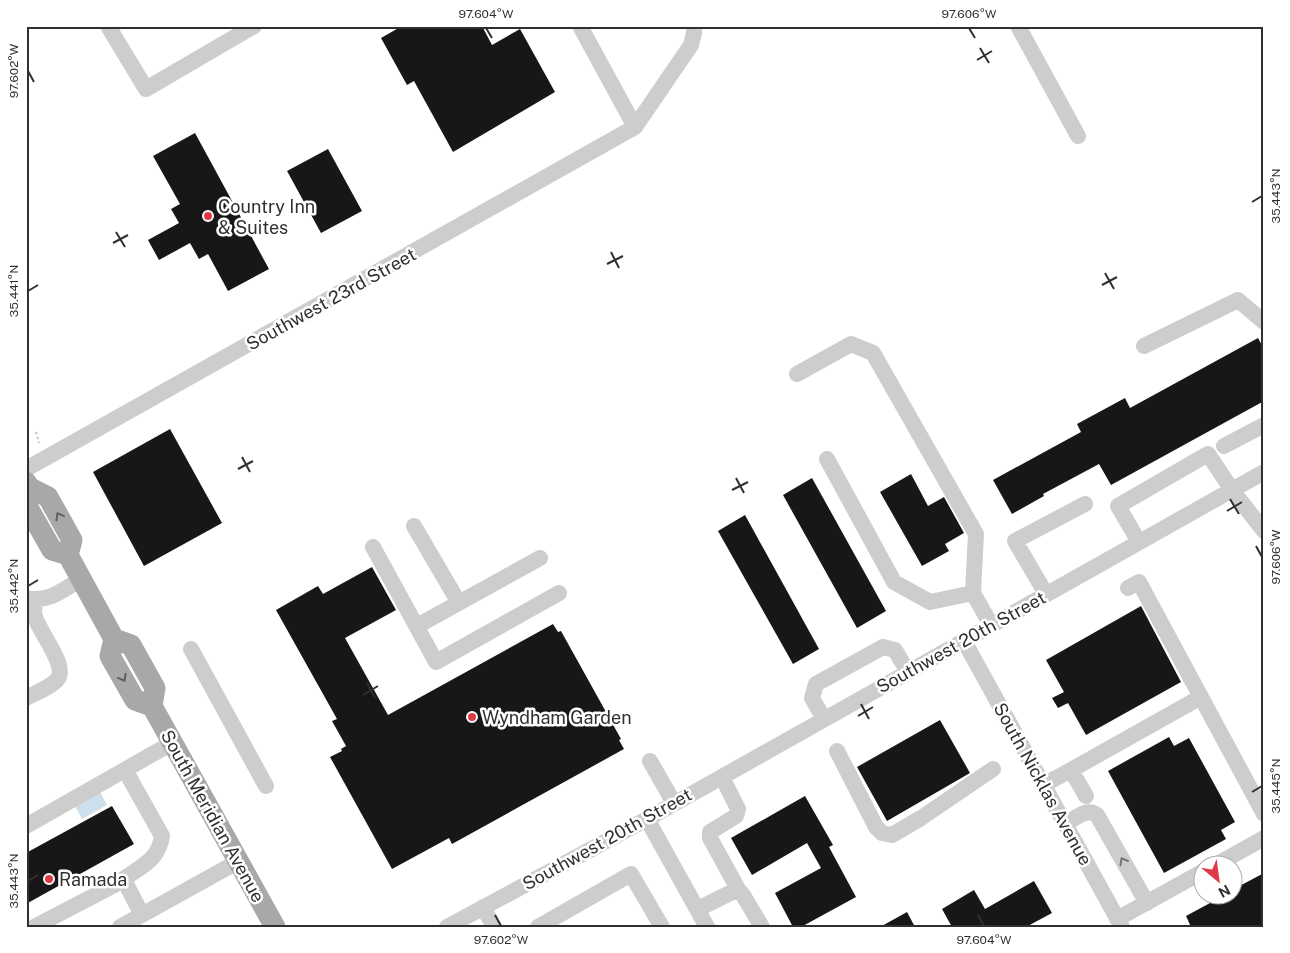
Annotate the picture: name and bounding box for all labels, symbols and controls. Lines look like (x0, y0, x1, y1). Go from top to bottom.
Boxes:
text: 97.604°W (459, 7, 514, 21)
text: 97.606°W (942, 7, 997, 21)
text: 97.602°W (7, 43, 21, 98)
text: 35.443°N (1269, 168, 1283, 224)
place label: Country Inn & Suites (218, 196, 315, 238)
marker: Country Inn & Suites (202, 210, 214, 222)
street label: Southwest 23rd Street (243, 244, 419, 354)
text: 35.441°N (7, 265, 21, 317)
one-way arrow (55, 513, 65, 522)
text: 97.606°W (1269, 529, 1283, 584)
text: 35.442°N (7, 559, 21, 613)
street label: Southwest 20th Street (873, 587, 1049, 697)
one-way arrow (116, 673, 126, 682)
street label: South Nicklas Avenue (990, 699, 1096, 869)
place label: Wyndham Garden (482, 707, 632, 728)
marker: Wyndham Garden (466, 711, 478, 723)
street label: South Meridian Avenue (157, 726, 269, 906)
text: 35.445°N (1269, 758, 1283, 814)
street label: Southwest 20th Street (519, 784, 695, 894)
text: 35.443°N (7, 853, 21, 909)
north arrow (1192, 856, 1242, 906)
one-way arrow (1119, 857, 1129, 866)
place label: Ramada (59, 869, 127, 890)
marker: Ramada (43, 873, 55, 885)
text: N (1216, 882, 1233, 901)
text: 97.602°W (474, 933, 529, 947)
text: 97.604°W (957, 933, 1012, 947)

